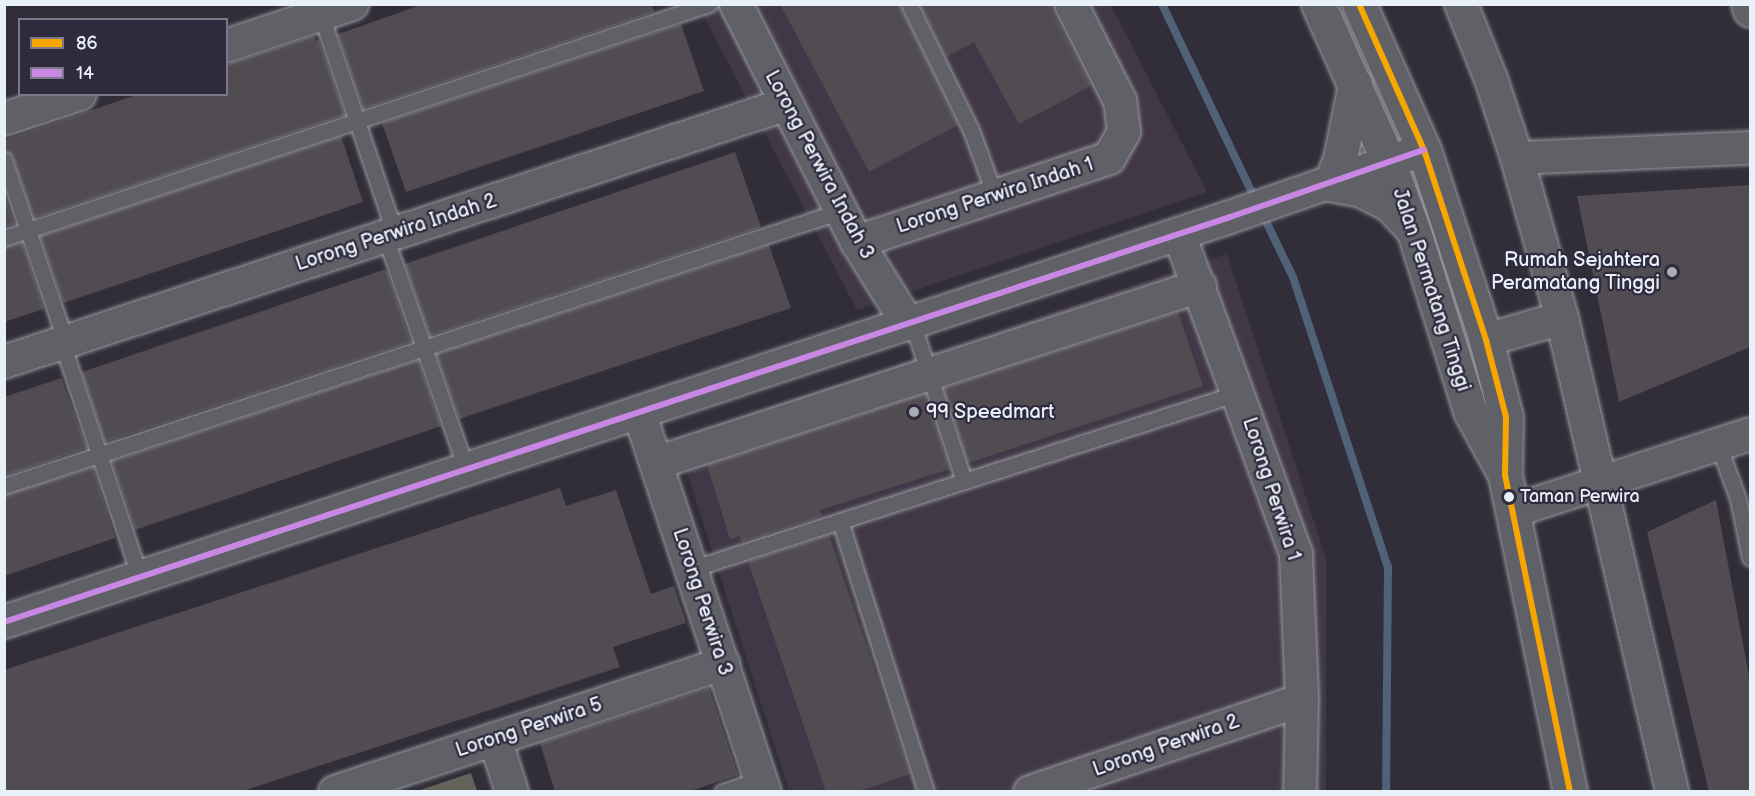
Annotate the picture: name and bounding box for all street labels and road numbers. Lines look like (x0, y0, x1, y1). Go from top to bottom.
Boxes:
street label: Lorong Perwira Indah 3 (759, 67, 879, 263)
street label: Lorong Perwira Indah 1 (894, 153, 1096, 239)
street label: Jalan Permatang Tinggi (1387, 185, 1475, 395)
street label: Lorong Perwira Indah 2 (293, 189, 499, 277)
street label: Lorong Perwira 1 (1237, 414, 1305, 564)
street label: Lorong Perwira 3 (667, 525, 737, 679)
street label: Lorong Perwira 5 (453, 693, 605, 763)
street label: Lorong Perwira 2 (1090, 710, 1242, 782)

